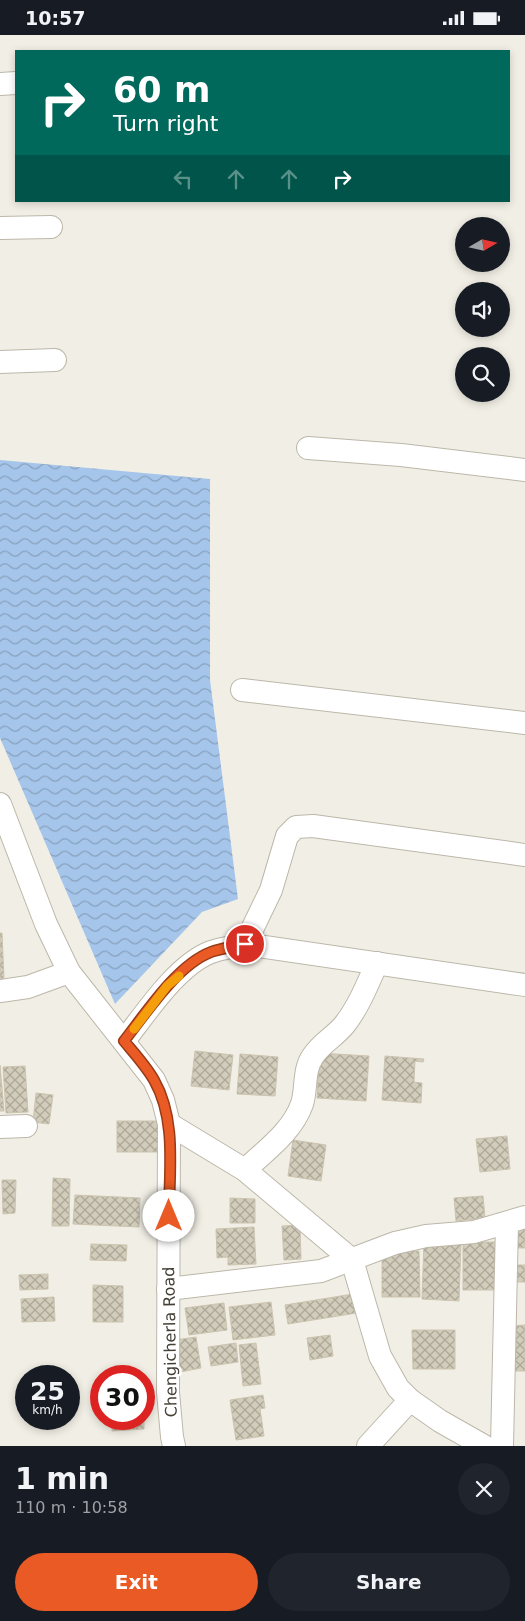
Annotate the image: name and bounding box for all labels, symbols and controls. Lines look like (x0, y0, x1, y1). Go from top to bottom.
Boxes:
text: 10:57 (25, 7, 85, 29)
icon: right (30, 70, 95, 135)
text: 60 m (113, 70, 210, 110)
text: Turn right (113, 111, 218, 136)
icon: left (169, 165, 197, 193)
icon: ahead (222, 165, 250, 193)
icon: ahead (275, 165, 303, 193)
icon: right (328, 165, 356, 193)
north arrow (455, 217, 510, 273)
map controls (455, 217, 510, 402)
button: sound (455, 282, 510, 337)
button: search (455, 347, 510, 402)
pin (224, 923, 266, 965)
icon: arrive (231, 930, 259, 958)
position arrow (142, 1189, 194, 1241)
street label: Chengicherla Road (159, 1266, 181, 1418)
speed limit sign: 30 (90, 1365, 155, 1430)
text: 25 (30, 1377, 65, 1406)
text: km/h (32, 1403, 63, 1417)
text: 1 min (15, 1461, 109, 1496)
button: close (458, 1463, 510, 1515)
text: 110 m · 10:58 (15, 1498, 128, 1517)
button: Exit (15, 1553, 258, 1611)
button: Share (268, 1553, 510, 1611)

